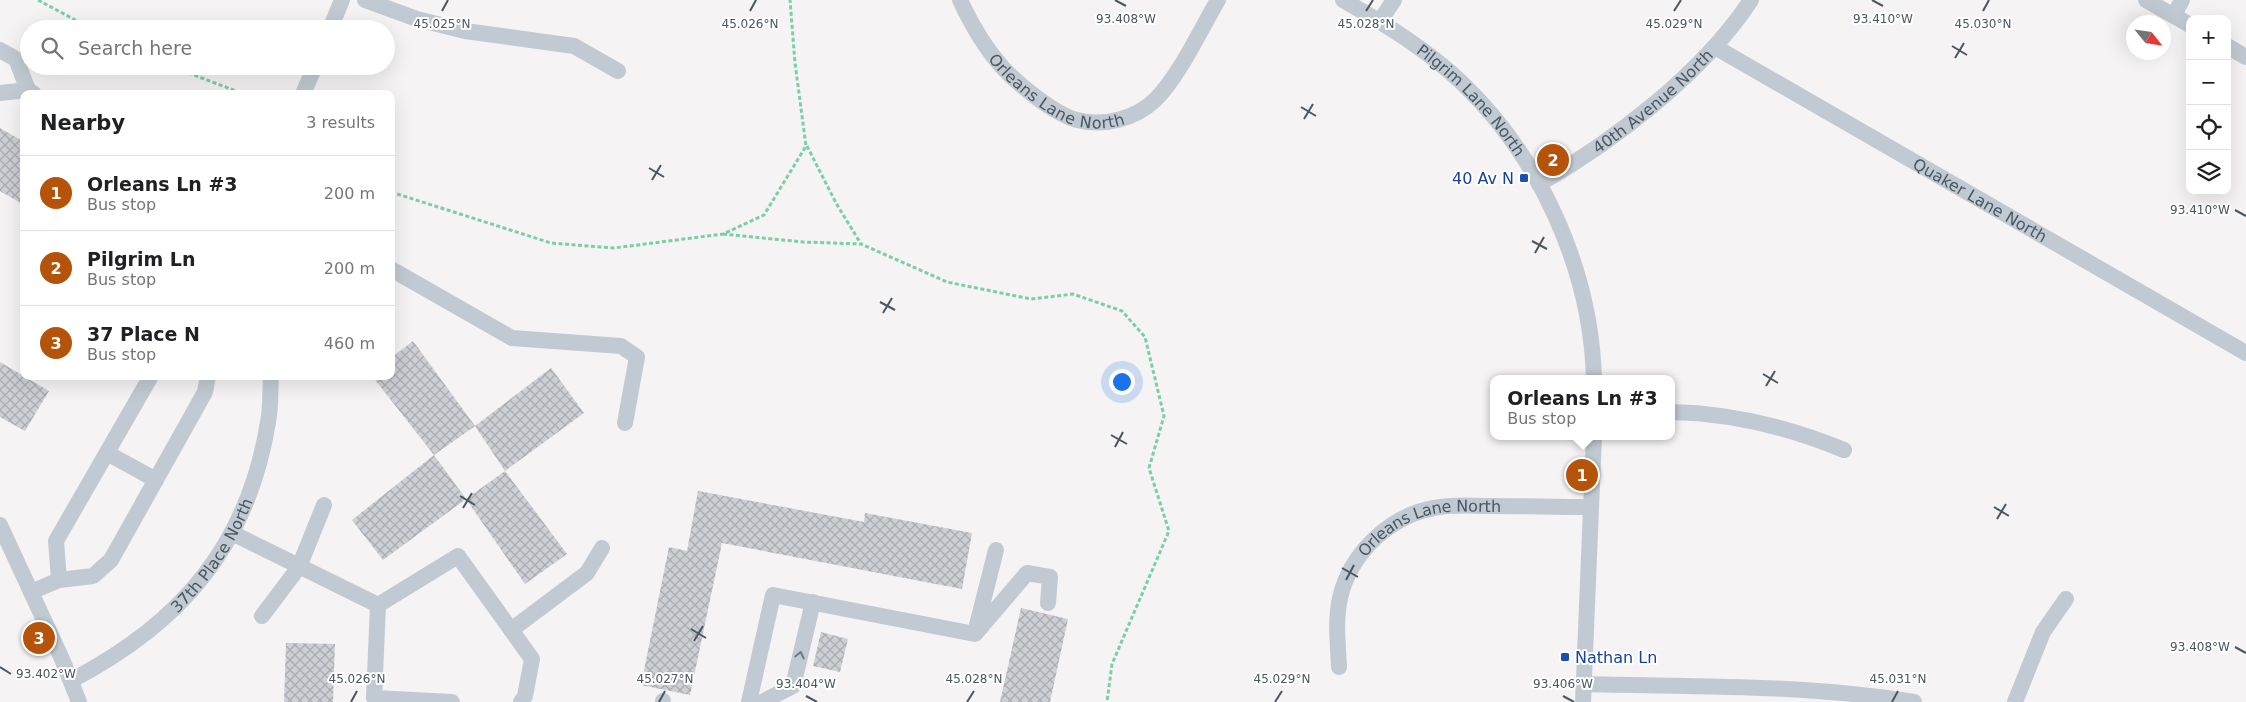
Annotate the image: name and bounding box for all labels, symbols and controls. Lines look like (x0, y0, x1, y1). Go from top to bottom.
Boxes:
text: 93.408°W (1096, 12, 1156, 26)
text: 93.410°W (1853, 12, 1913, 26)
north arrow (2126, 15, 2171, 60)
map controls (2186, 15, 2231, 195)
button: + (2186, 15, 2231, 60)
text: 45.025°N (414, 17, 470, 31)
text: 45.026°N (722, 17, 778, 31)
text: 45.028°N (1338, 17, 1394, 31)
text: 45.029°N (1646, 17, 1702, 31)
text: 45.030°N (1955, 17, 2011, 31)
search box (20, 20, 395, 75)
icon: search (38, 34, 66, 62)
text: Search here (78, 37, 192, 59)
street label: Pilgrim Lane North (1413, 40, 1529, 160)
street label: 40th Avenue North (1589, 45, 1717, 157)
street label: Orleans Lane North (985, 49, 1127, 132)
button: − (2186, 60, 2231, 105)
button: locate (2186, 105, 2231, 150)
text: Nearby (40, 111, 125, 135)
text: 3 results (306, 113, 375, 132)
pin: 2 (1537, 141, 1569, 179)
button: layers (2186, 150, 2231, 195)
street label: Quaker Lane North (1910, 154, 2050, 246)
place label: 40 Av N (1452, 169, 1514, 188)
marker: 40 Av N (1518, 172, 1530, 184)
text: Orleans Ln #3 (87, 173, 238, 195)
text: 1 (50, 184, 62, 203)
text: 200 m (324, 184, 375, 203)
text: Bus stop (87, 195, 156, 214)
text: 93.410°W (2170, 203, 2230, 217)
text: Pilgrim Ln (87, 248, 195, 270)
text: 2 (50, 259, 62, 278)
text: 200 m (324, 259, 375, 278)
text: Bus stop (87, 270, 156, 289)
text: 37 Place N (87, 323, 200, 345)
text: 3 (50, 334, 62, 353)
text: 460 m (324, 334, 375, 353)
text: Bus stop (87, 345, 156, 364)
your location (1109, 369, 1135, 395)
popup (1490, 375, 1675, 440)
text: Orleans Ln #3 (1507, 387, 1658, 409)
text: Bus stop (1507, 409, 1576, 428)
pin: 1 (1566, 456, 1598, 494)
street label: 37th Place North (167, 495, 256, 616)
street label: Orleans Lane North (1354, 496, 1501, 560)
pin: 3 (23, 619, 55, 657)
text: 93.408°W (2170, 640, 2230, 654)
place label: Nathan Ln (1575, 648, 1657, 667)
one-way arrow (794, 650, 805, 659)
marker: Nathan Ln (1559, 651, 1571, 663)
text: 93.402°W (16, 667, 76, 681)
text: 45.026°N (329, 672, 385, 686)
text: 45.027°N (637, 672, 693, 686)
text: 45.028°N (946, 672, 1002, 686)
text: 45.029°N (1254, 672, 1310, 686)
text: 45.031°N (1870, 672, 1926, 686)
text: 93.404°W (776, 677, 836, 691)
text: 93.406°W (1533, 677, 1593, 691)

